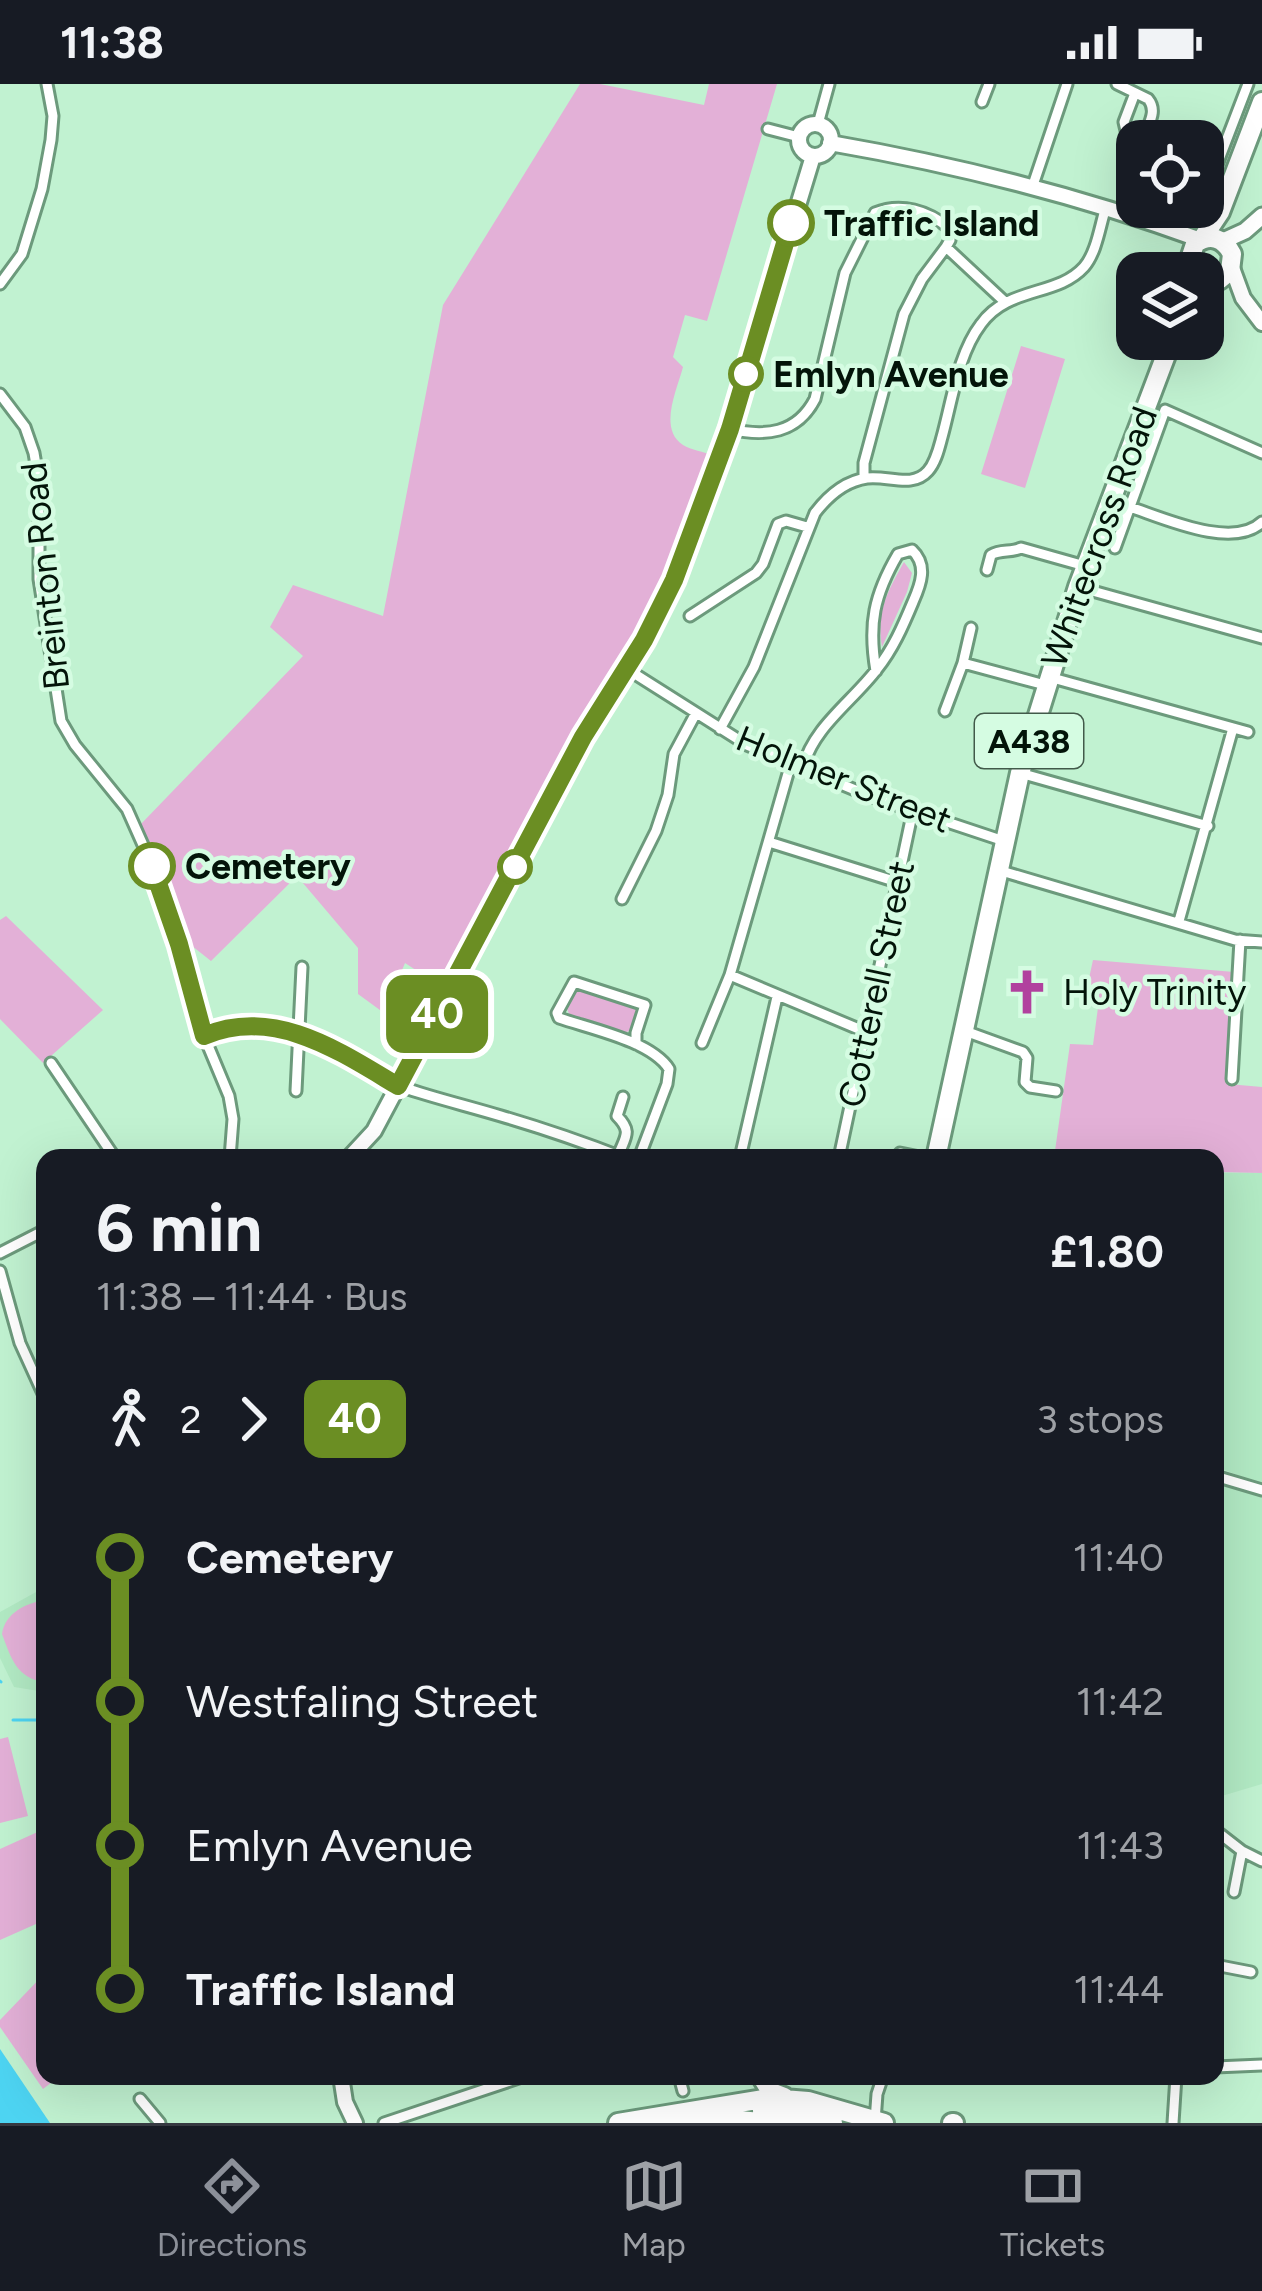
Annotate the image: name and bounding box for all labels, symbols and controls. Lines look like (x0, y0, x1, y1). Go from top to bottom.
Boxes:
text: 11:38 (60, 15, 164, 69)
map controls (1116, 120, 1224, 360)
button: locate (1116, 120, 1224, 228)
marker: Traffic Island (769, 201, 813, 245)
place label: Traffic Island (824, 202, 1040, 245)
button: layers (1116, 252, 1224, 360)
place label: Emlyn Avenue (773, 353, 1009, 396)
marker: Emlyn Avenue (730, 358, 762, 390)
street label: Whitecross Road (1032, 401, 1166, 673)
street label: Breinton Road (12, 460, 78, 692)
road number: A438 (975, 714, 1083, 768)
street label: Holmer Street (730, 716, 958, 842)
marker: Cemetery (130, 844, 174, 888)
place label: Cemetery (185, 845, 351, 888)
unlabelled marker (499, 851, 531, 883)
street label: Cotterell Street (829, 857, 923, 1111)
church icon: Holy Trinity (1002, 967, 1052, 1017)
place label: Holy Trinity (1063, 971, 1246, 1014)
line badge: 40 (383, 975, 491, 1053)
text: 40 (410, 988, 464, 1039)
text: 6 min (96, 1188, 262, 1268)
text: £1.80 (1050, 1224, 1164, 1278)
text: 11:38 – 11:44 · Bus (96, 1273, 407, 1320)
icon: walk (96, 1386, 162, 1452)
icon: forward (220, 1386, 286, 1452)
text: 40 (328, 1393, 382, 1444)
text: 2 (180, 1396, 202, 1443)
text: 3 stops (1036, 1396, 1164, 1443)
text: Cemetery (186, 1530, 393, 1584)
text: 11:40 (1073, 1534, 1164, 1581)
text: Westfaling Street (186, 1674, 538, 1728)
text: 11:42 (1076, 1678, 1164, 1725)
text: Emlyn Avenue (186, 1818, 473, 1872)
text: 11:43 (1076, 1822, 1164, 1869)
text: Traffic Island (186, 1962, 455, 2016)
text: 11:44 (1073, 1966, 1164, 2013)
tab: Directions (157, 2153, 307, 2264)
tab: Map (621, 2153, 687, 2264)
tab: Tickets (1000, 2153, 1105, 2264)

